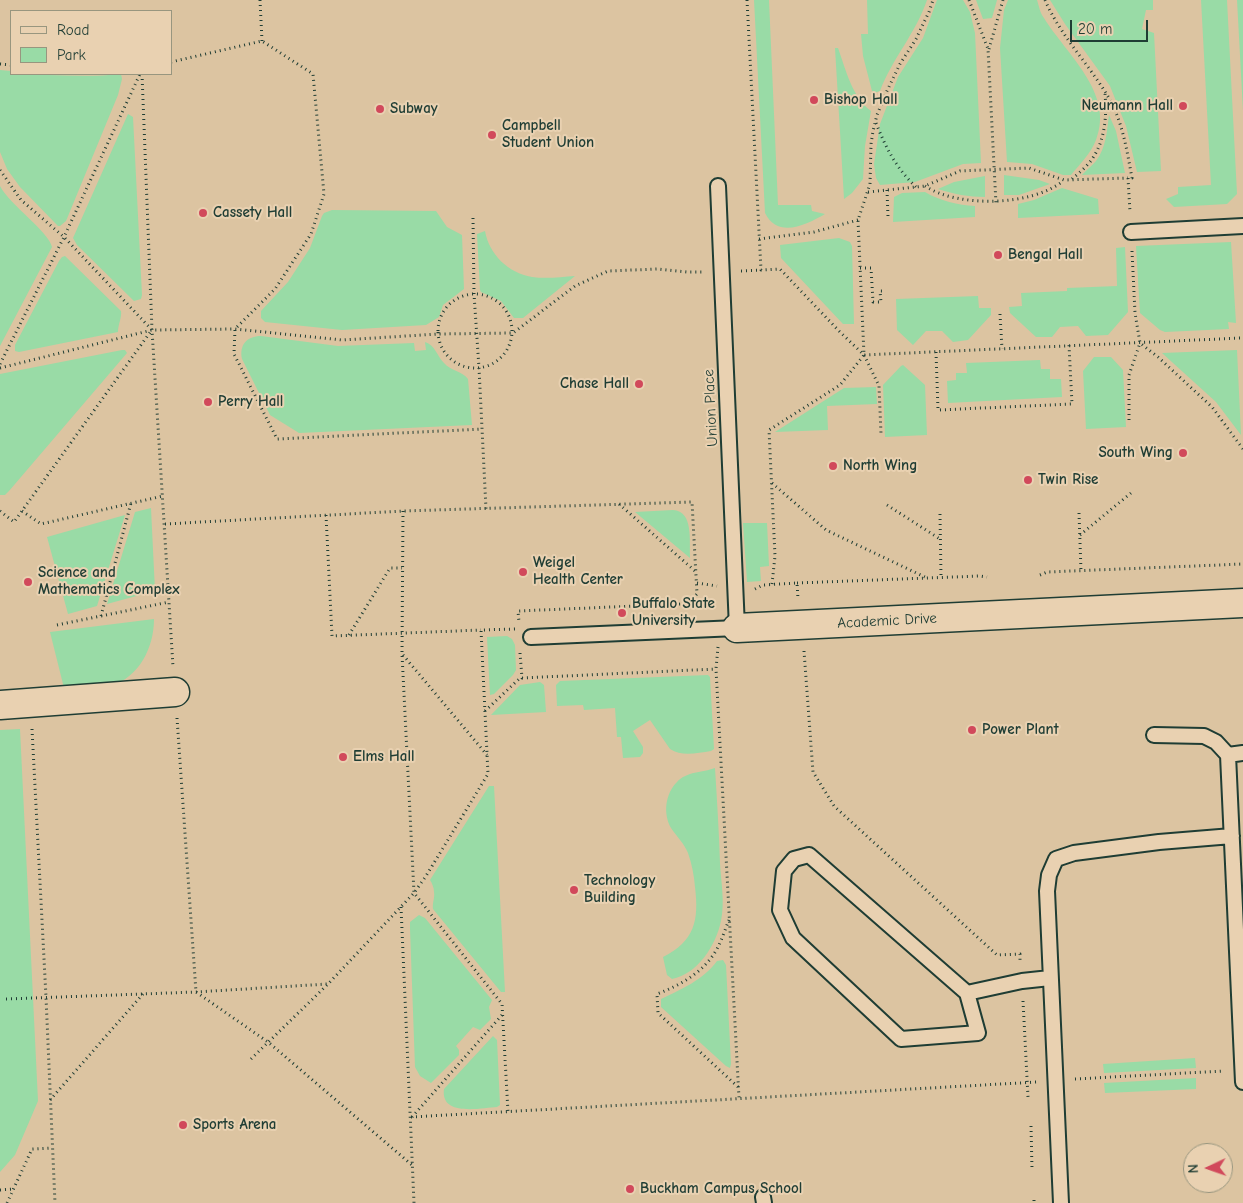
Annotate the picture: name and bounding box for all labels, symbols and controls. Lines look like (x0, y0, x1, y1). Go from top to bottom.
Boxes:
legend (10, 10, 172, 75)
scale bar (1073, 10, 1150, 42)
text: 20 m (1078, 20, 1112, 38)
text: Road (57, 21, 89, 39)
text: Park (57, 46, 86, 64)
place label: Bishop Hall (824, 91, 897, 109)
marker: Bishop Hall (808, 94, 820, 106)
place label: Neumann Hall (1081, 97, 1173, 115)
place label: Subway (390, 100, 438, 118)
marker: Neumann Hall (1177, 100, 1189, 112)
marker: Subway (374, 103, 386, 115)
place label: Campbell Student Union (502, 117, 594, 152)
marker: Campbell Student Union (486, 129, 498, 141)
place label: Cassety Hall (213, 204, 292, 222)
marker: Cassety Hall (197, 207, 209, 219)
place label: Bengal Hall (1008, 246, 1083, 264)
marker: Bengal Hall (992, 249, 1004, 261)
street label: Union Place (700, 369, 722, 447)
place label: Chase Hall (560, 375, 629, 393)
marker: Chase Hall (633, 378, 645, 390)
place label: Perry Hall (218, 393, 283, 411)
marker: Perry Hall (202, 396, 214, 408)
place label: South Wing (1098, 444, 1173, 462)
marker: South Wing (1177, 447, 1189, 459)
place label: North Wing (843, 457, 917, 475)
marker: North Wing (827, 460, 839, 472)
place label: Twin Rise (1038, 471, 1098, 489)
marker: Twin Rise (1022, 474, 1034, 486)
place label: Weigel Health Center (533, 554, 623, 589)
place label: Science and Mathematics Complex (38, 564, 180, 599)
marker: Weigel Health Center (517, 566, 529, 578)
marker: Science and Mathematics Complex (22, 576, 34, 588)
place label: Buffalo State University (632, 595, 715, 630)
marker: Buffalo State University (616, 607, 628, 619)
street label: Academic Drive (837, 609, 937, 633)
place label: Power Plant (982, 721, 1059, 739)
marker: Power Plant (966, 724, 978, 736)
place label: Elms Hall (353, 748, 414, 766)
marker: Elms Hall (337, 751, 349, 763)
place label: Technology Building (584, 872, 655, 907)
marker: Technology Building (568, 884, 580, 896)
place label: Sports Arena (193, 1116, 276, 1134)
marker: Sports Arena (177, 1119, 189, 1131)
north arrow (1183, 1143, 1233, 1193)
text: N (1185, 1164, 1202, 1174)
place label: Buckham Campus School (640, 1180, 802, 1198)
marker: Buckham Campus School (624, 1183, 636, 1195)

